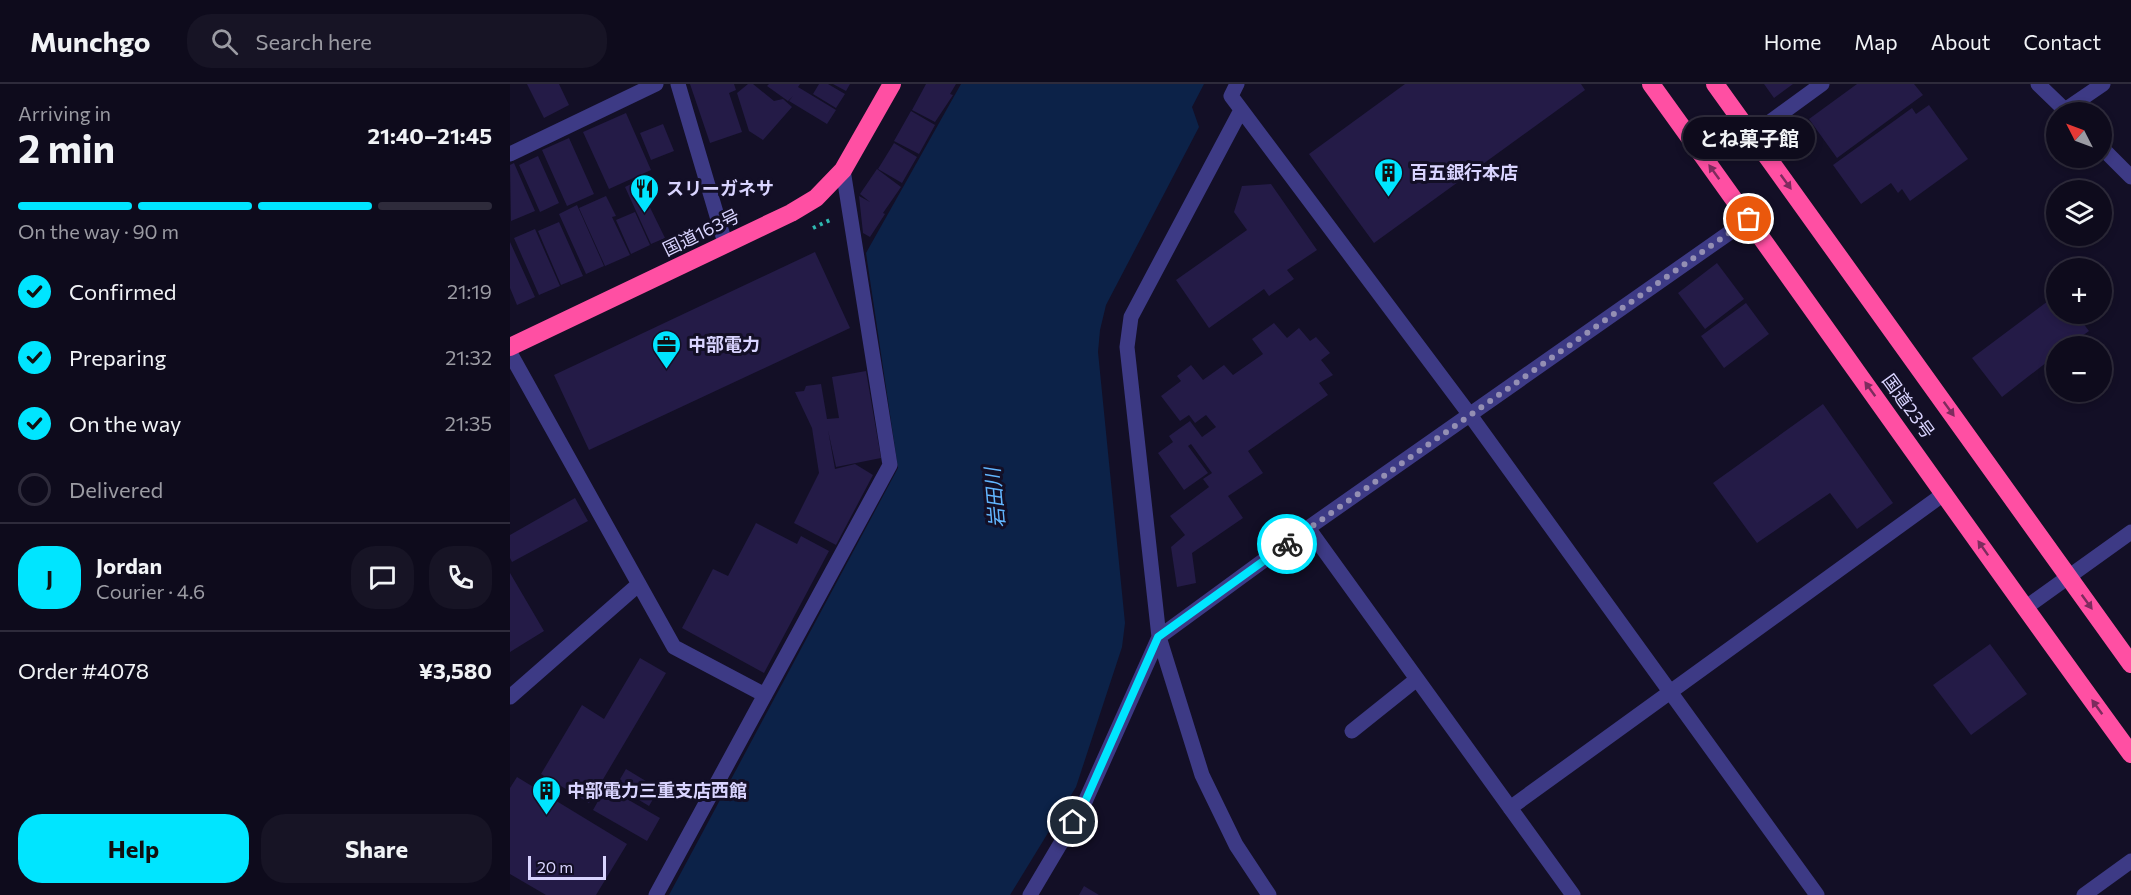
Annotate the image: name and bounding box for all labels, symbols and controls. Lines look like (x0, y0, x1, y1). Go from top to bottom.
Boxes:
search box (187, 14, 607, 68)
text: Munchgo (30, 24, 151, 58)
icon: search (208, 25, 241, 58)
text: Search here (256, 28, 372, 55)
text: Home (1764, 29, 1821, 54)
text: Map (1854, 29, 1898, 54)
text: About (1931, 29, 1990, 54)
text: Contact (2023, 29, 2101, 54)
text: Arriving in (18, 101, 111, 125)
north arrow (2046, 102, 2112, 168)
map controls (2046, 102, 2112, 402)
callout: とね菓子館 (1683, 117, 1815, 159)
text: 21:40–21:45 (367, 122, 492, 149)
text: 2 min (18, 123, 115, 171)
text: とね菓子館 (1699, 126, 1799, 150)
building icon: 百五銀行本店 (1373, 156, 1405, 198)
place label: 百五銀行本店 (1410, 161, 1518, 183)
one-way arrow (1708, 164, 1720, 180)
restaurant icon: スリーガネサ (629, 172, 661, 214)
one-way arrow (1780, 174, 1792, 190)
place label: スリーガネサ (666, 177, 774, 199)
button: layers (2046, 180, 2112, 246)
pin (1723, 193, 1774, 244)
icon: bag (1732, 202, 1765, 235)
street label: 国道163号 (659, 204, 743, 260)
text: On the way · 90 m (18, 219, 179, 243)
button: + (2046, 258, 2112, 324)
icon: check (18, 275, 51, 308)
text: Confirmed (69, 278, 176, 305)
text: 21:19 (447, 279, 492, 303)
office icon: 中部電力 (651, 328, 683, 370)
place label: 中部電力 (688, 333, 760, 355)
button: − (2046, 336, 2112, 402)
icon: check (18, 341, 51, 374)
text: Preparing (69, 344, 166, 371)
text: 21:32 (445, 345, 492, 369)
street label: 国道23号 (1878, 369, 1940, 443)
one-way arrow (1864, 381, 1876, 397)
one-way arrow (1942, 402, 1954, 417)
icon: check (18, 407, 51, 440)
text: On the way (69, 410, 181, 437)
text: 21:35 (445, 411, 492, 435)
water label: 岩田川 (979, 465, 1009, 529)
text: Delivered (69, 476, 163, 503)
courier (1257, 514, 1317, 574)
icon: bike (1271, 528, 1304, 561)
one-way arrow (1978, 540, 1989, 556)
button: chat (351, 546, 414, 609)
button: phone (429, 546, 492, 609)
text: Jordan (96, 552, 162, 579)
text: J (46, 564, 53, 591)
text: Courier · 4.6 (96, 579, 205, 603)
one-way arrow (2080, 594, 2092, 609)
text: Order #4078 (18, 657, 149, 684)
text: ¥3,580 (419, 657, 492, 684)
one-way arrow (2091, 699, 2103, 714)
building icon: 中部電力三重支店西館 (530, 774, 562, 816)
place label: 中部電力三重支店西館 (567, 779, 747, 801)
pin (1047, 796, 1098, 847)
icon: home (1056, 805, 1089, 838)
button: Help (18, 814, 249, 883)
button: Share (261, 814, 492, 883)
scale bar (528, 853, 606, 880)
text: 20 m (537, 857, 573, 876)

